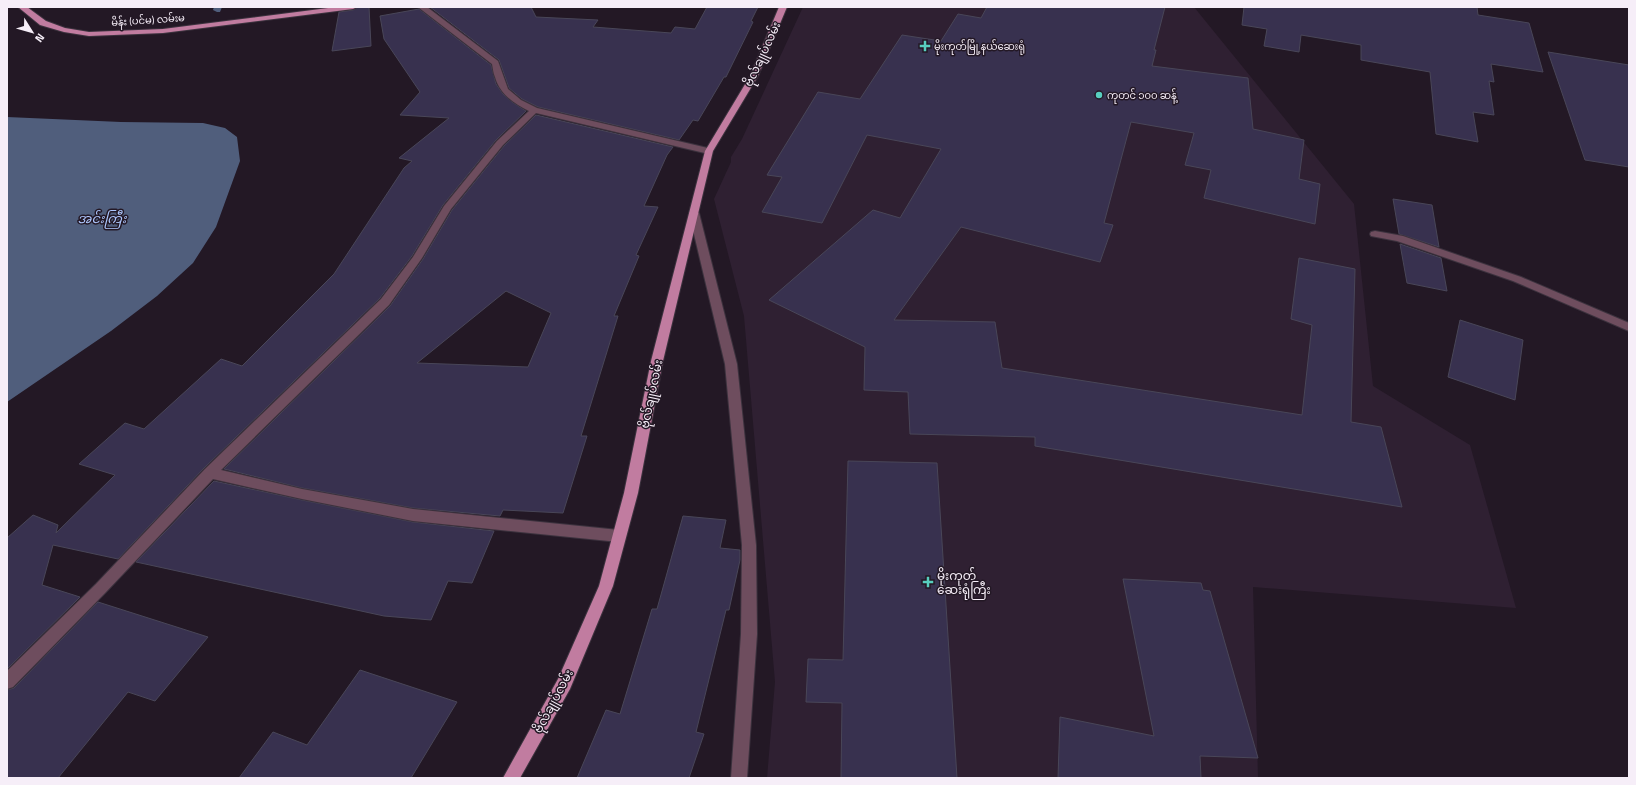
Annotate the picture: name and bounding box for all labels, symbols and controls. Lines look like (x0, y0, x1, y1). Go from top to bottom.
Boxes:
street label: မိန်း (ပင်မ) လမ်းမ (111, 10, 186, 31)
north arrow (12, 12, 52, 52)
street label: ဗိုလ်‌ချုပ်‌လမ်း (739, 18, 786, 90)
text: N (31, 30, 49, 46)
place label: မိုးကုတ်မြို့နယ်ဆေးရုံ (934, 39, 1025, 55)
marker: မိုးကုတ်မြို့နယ်ဆေးရုံ (919, 40, 931, 52)
place label: ကုတင် ၁၀၀ ဆန့် (1107, 88, 1178, 104)
marker: ကုတင် ၁၀၀ ဆန့် (1094, 90, 1104, 100)
water label: အင်းကြီး (78, 208, 128, 230)
street label: ဗိုလ်‌ချုပ်‌လမ်း (634, 358, 669, 430)
place label: မိုးကုတ်‌ ‌ဆေးရုံကြီး (937, 566, 991, 600)
marker: မိုးကုတ်‌ ‌ဆေးရုံကြီး (922, 576, 934, 588)
street label: ဗိုလ်‌ချုပ်‌လမ်း (528, 666, 579, 737)

